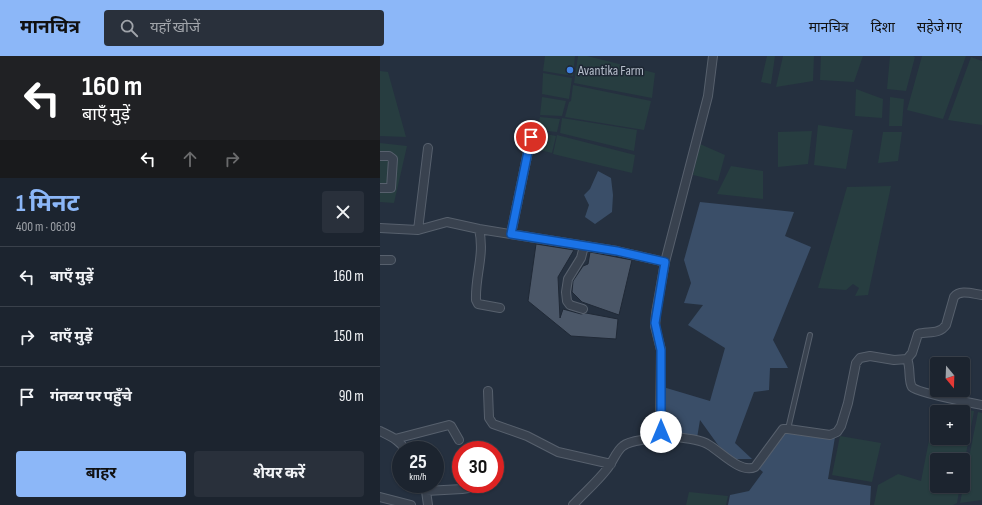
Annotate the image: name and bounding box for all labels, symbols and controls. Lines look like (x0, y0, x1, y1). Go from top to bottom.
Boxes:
search box (104, 10, 384, 46)
text: मानचित्र (20, 16, 80, 39)
icon: search (118, 17, 140, 39)
text: यहाँ खोजें (150, 18, 200, 37)
text: मानचित्र (809, 19, 849, 36)
text: दिशा (871, 19, 895, 36)
text: सहेजे गए (917, 19, 962, 36)
place label: Avantika Farm (577, 62, 644, 79)
marker: Avantika Farm (565, 65, 575, 75)
text: 160 m (82, 70, 142, 103)
icon: left (16, 72, 68, 124)
text: बाएँ मुड़ें (82, 104, 130, 125)
pin (514, 120, 548, 154)
icon: arrive (520, 126, 542, 148)
icon: left (137, 148, 159, 170)
icon: ahead (179, 148, 201, 170)
icon: right (221, 148, 243, 170)
text: 1 मिनट (16, 189, 80, 218)
button: close (322, 191, 364, 233)
text: 400 m · 06:09 (16, 219, 76, 235)
icon: left (16, 266, 38, 288)
text: बाएँ मुड़ें (50, 267, 93, 286)
text: 160 m (333, 267, 364, 286)
icon: right (16, 326, 38, 348)
text: दाएँ मुड़ें (50, 327, 93, 346)
text: 150 m (334, 327, 364, 346)
north arrow (930, 357, 970, 397)
map controls (930, 357, 970, 493)
icon: arrive (16, 386, 38, 408)
text: गंतव्य पर पहुँचे (50, 387, 132, 406)
text: 90 m (339, 387, 364, 406)
button: + (930, 405, 970, 445)
position arrow (640, 411, 682, 453)
speed limit sign: 30 (452, 441, 504, 493)
text: 25 (409, 450, 427, 474)
button: बाहर (16, 451, 186, 497)
button: शेयर करें (194, 451, 364, 497)
button: − (930, 453, 970, 493)
text: km/h (409, 471, 427, 483)

